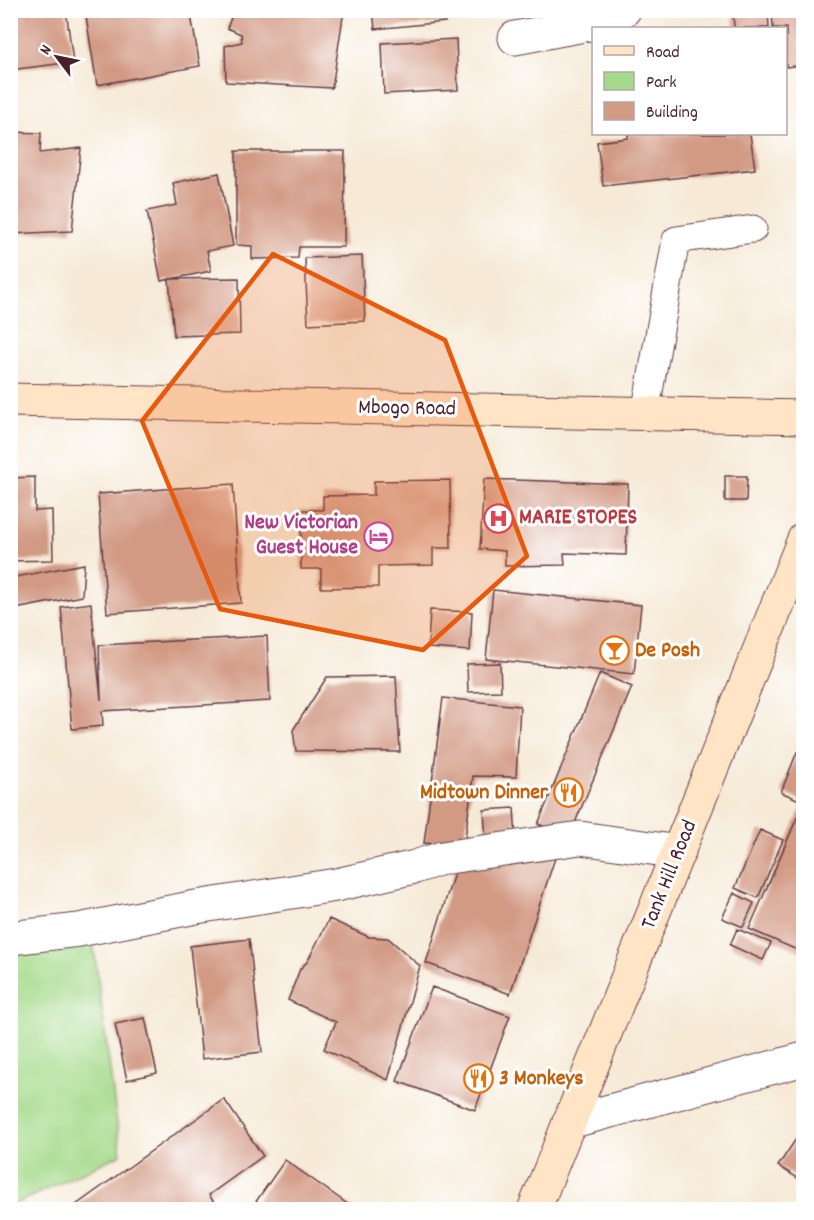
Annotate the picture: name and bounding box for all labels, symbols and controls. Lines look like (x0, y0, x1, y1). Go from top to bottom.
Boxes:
north arrow (27, 27, 87, 87)
legend (592, 27, 787, 135)
text: N (35, 41, 58, 60)
text: Road (646, 41, 680, 66)
text: Park (646, 71, 677, 96)
text: Building (646, 101, 698, 126)
street label: Mbogo Road (358, 393, 456, 425)
hospital icon: MARIE STOPES (482, 502, 514, 534)
place label: MARIE STOPES (519, 503, 638, 534)
place label: New Victorian Guest House (244, 508, 358, 564)
hotel icon: New Victorian Guest House (363, 520, 395, 552)
bar icon: De Posh (598, 635, 630, 667)
place label: De Posh (635, 636, 700, 667)
restaurant icon: Midtown Dinner (553, 777, 585, 809)
place label: Midtown Dinner (420, 778, 549, 809)
street label: Tank Hill Road (634, 816, 706, 934)
restaurant icon: 3 Monkeys (462, 1063, 494, 1095)
place label: 3 Monkeys (499, 1064, 584, 1095)

